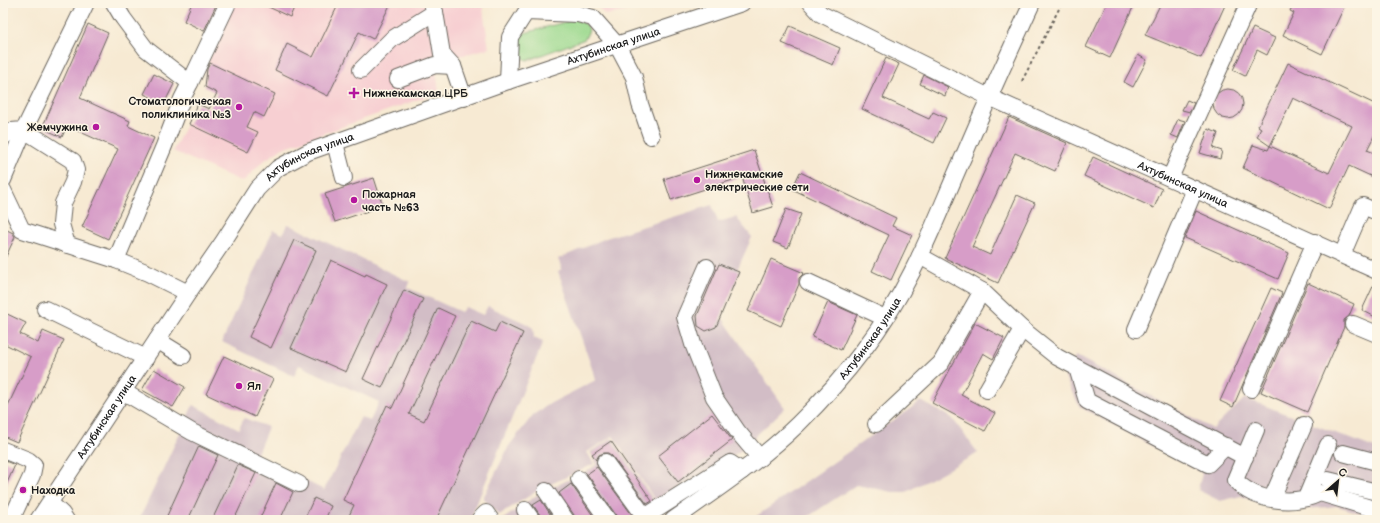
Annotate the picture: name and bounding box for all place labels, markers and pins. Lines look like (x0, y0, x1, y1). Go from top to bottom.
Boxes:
marker: Нижнекамская ЦРБ (348, 87, 360, 99)
place label: Нижнекамская ЦРБ (363, 87, 468, 100)
place label: Стоматологическая поликлиника №3 (128, 95, 232, 121)
marker: Стоматологическая поликлиника №3 (234, 102, 244, 112)
place label: Жемчужина (27, 121, 89, 134)
marker: Жемчужина (91, 122, 101, 132)
place label: Нижнекамские электрические сети (705, 168, 809, 194)
marker: Нижнекамские электрические сети (692, 175, 702, 185)
place label: Пожарная часть №63 (362, 188, 420, 214)
marker: Пожарная часть №63 (349, 195, 359, 205)
place label: Ял (247, 380, 261, 393)
marker: Ял (234, 381, 244, 391)
place label: Находка (31, 484, 76, 497)
marker: Находка (18, 485, 28, 495)

